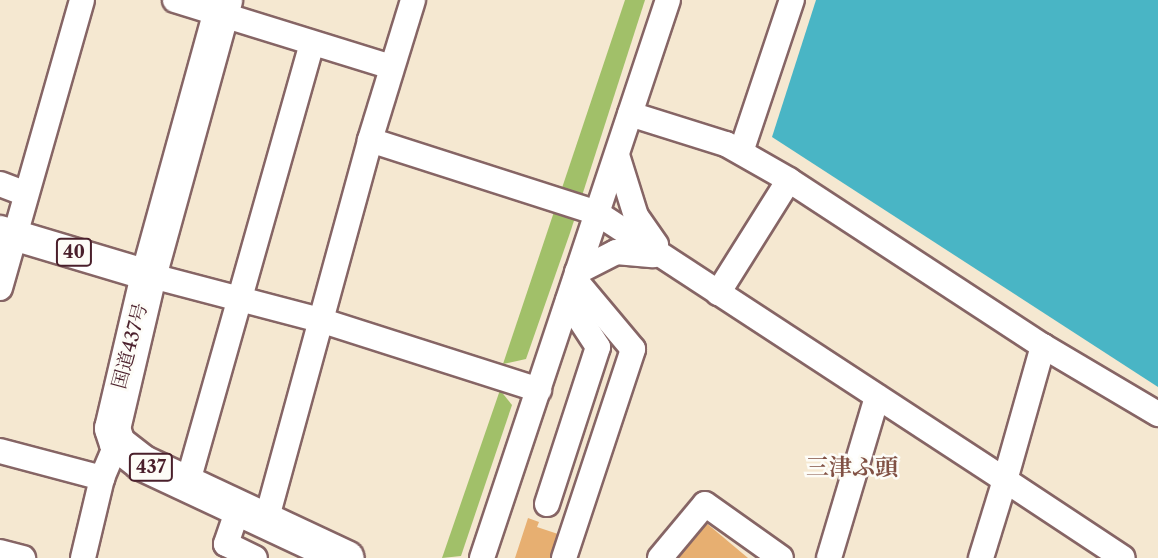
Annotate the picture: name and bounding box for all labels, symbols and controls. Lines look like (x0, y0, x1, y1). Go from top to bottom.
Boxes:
road number: 40 (55, 238, 93, 266)
street label: 国道437号 (108, 301, 152, 391)
road number: 437 (128, 452, 174, 481)
district label: 三津ふ頭 (806, 453, 898, 481)

